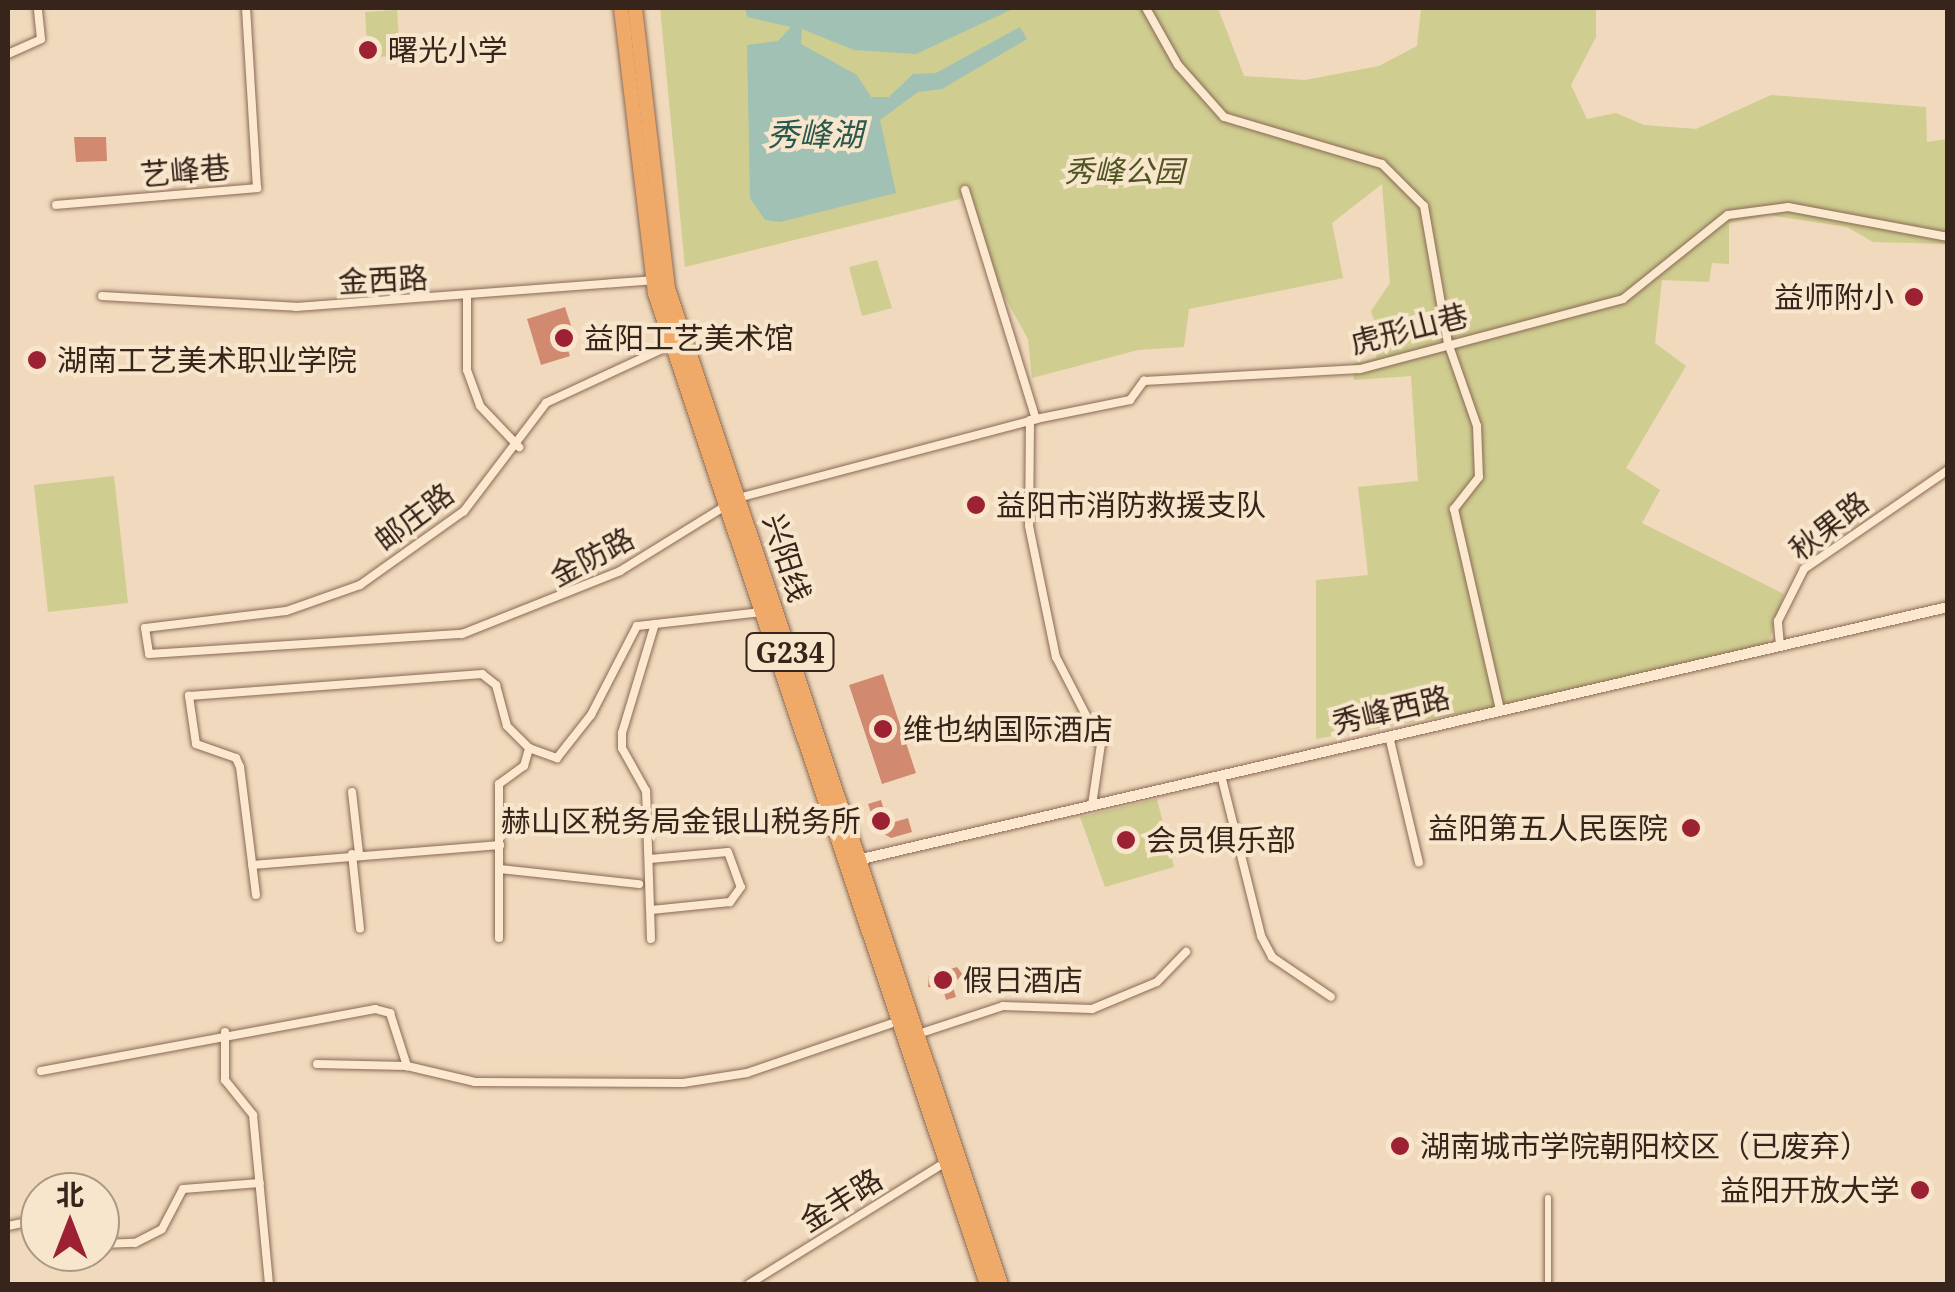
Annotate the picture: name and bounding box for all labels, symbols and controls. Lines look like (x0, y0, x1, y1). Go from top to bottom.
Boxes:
place label: 曙光小学 (388, 32, 508, 68)
marker: 曙光小学 (357, 39, 379, 61)
water label: 秀峰湖 (767, 115, 863, 153)
street label: 艺峰巷 (139, 149, 231, 193)
park label: 秀峰公园 (1064, 153, 1184, 189)
street label: 金西路 (337, 260, 429, 300)
place label: 益师附小 (1774, 279, 1894, 315)
marker: 益师附小 (1903, 286, 1925, 308)
street label: 虎形山巷 (1346, 297, 1472, 361)
place label: 益阳工艺美术馆 (584, 320, 794, 356)
marker: 益阳工艺美术馆 (553, 327, 575, 349)
place label: 湖南工艺美术职业学院 (57, 342, 357, 378)
marker: 湖南工艺美术职业学院 (26, 349, 48, 371)
street label: 邮庄路 (367, 476, 461, 558)
street label: 秋果路 (1782, 484, 1876, 568)
place label: 益阳市消防救援支队 (996, 487, 1266, 523)
marker: 益阳市消防救援支队 (965, 494, 987, 516)
street label: 兴阳线 (756, 510, 818, 606)
street label: 金防路 (544, 520, 640, 594)
road number: G234 (745, 629, 835, 675)
street label: 秀峰西路 (1328, 679, 1454, 741)
place label: 维也纳国际酒店 (903, 711, 1113, 747)
marker: 维也纳国际酒店 (872, 718, 894, 740)
place label: 赫山区税务局金银山税务所 (501, 803, 861, 839)
marker: 赫山区税务局金银山税务所 (870, 810, 892, 832)
place label: 益阳第五人民医院 (1428, 810, 1668, 846)
marker: 益阳第五人民医院 (1678, 815, 1704, 841)
place label: 会员俱乐部 (1146, 822, 1296, 858)
marker: 会员俱乐部 (1115, 829, 1137, 851)
place label: 假日酒店 (963, 962, 1083, 998)
marker: 假日酒店 (932, 969, 954, 991)
place label: 湖南城市学院朝阳校区（已废弃） (1420, 1128, 1870, 1164)
marker: 湖南城市学院朝阳校区（已废弃） (1389, 1135, 1411, 1157)
street label: 金丰路 (793, 1161, 889, 1239)
north arrow (20, 1172, 120, 1272)
place label: 益阳开放大学 (1720, 1172, 1900, 1208)
text: 北 (56, 1175, 84, 1213)
marker: 益阳开放大学 (1909, 1179, 1931, 1201)

